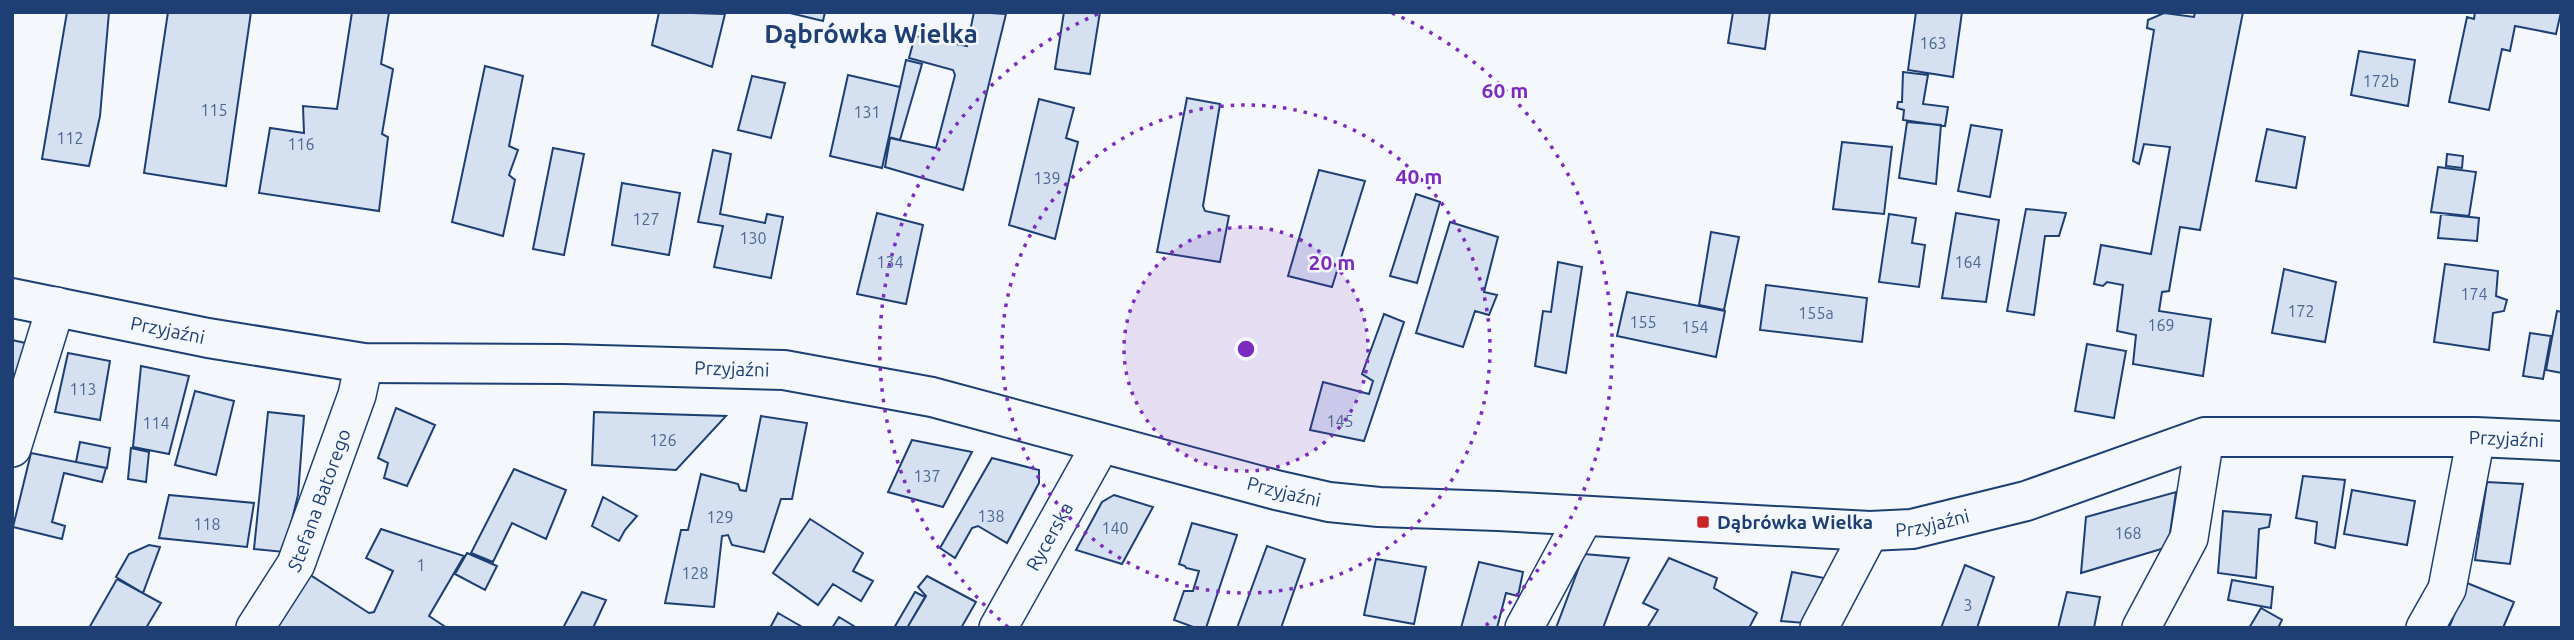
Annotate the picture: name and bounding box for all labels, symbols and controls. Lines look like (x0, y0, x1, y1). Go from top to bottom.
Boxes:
district label: Dąbrówka Wielka (764, 19, 978, 49)
house number: 163 (1919, 34, 1947, 52)
house number: 172b (2363, 72, 2399, 90)
text: 60 m (1482, 78, 1528, 102)
house number: 115 (200, 101, 228, 119)
house number: 131 (853, 103, 881, 121)
house number: 112 (56, 129, 84, 147)
house number: 116 (287, 135, 315, 153)
text: 40 m (1396, 164, 1442, 188)
house number: 139 (1033, 169, 1061, 187)
house number: 127 (632, 210, 660, 228)
house number: 130 (739, 229, 767, 247)
text: 20 m (1309, 250, 1355, 274)
house number: 134 (876, 253, 904, 271)
house number: 164 (1954, 253, 1982, 271)
house number: 174 (2460, 285, 2488, 303)
house number: 172 (2287, 302, 2315, 320)
house number: 155a (1798, 304, 1834, 322)
street label: Przyjaźni (129, 311, 207, 348)
house number: 155 (1629, 313, 1657, 331)
house number: 169 (2147, 316, 2175, 334)
house number: 154 (1681, 318, 1709, 336)
centre of rings (1234, 337, 1258, 361)
street label: Przyjaźni (694, 357, 770, 381)
house number: 113 (69, 380, 97, 398)
house number: 145 (1326, 412, 1354, 430)
house number: 114 (142, 414, 170, 432)
street label: Stefana Batorego (283, 426, 355, 576)
street label: Przyjaźni (2469, 426, 2544, 451)
house number: 126 (649, 431, 677, 449)
house number: 137 (913, 467, 941, 485)
street label: Przyjaźni (1245, 472, 1323, 511)
street label: Rycerska (1021, 498, 1077, 575)
street label: Przyjaźni (1895, 504, 1971, 541)
house number: 138 (977, 507, 1005, 525)
house number: 129 (706, 508, 734, 526)
place label: Dąbrówka Wielka (1717, 511, 1873, 533)
marker: Dąbrówka Wielka (1695, 514, 1711, 530)
house number: 118 (193, 515, 221, 533)
house number: 140 (1101, 519, 1129, 537)
house number: 168 (2114, 524, 2142, 542)
house number: 1 (416, 556, 426, 574)
house number: 128 (681, 564, 709, 582)
house number: 3 (1963, 596, 1973, 614)

